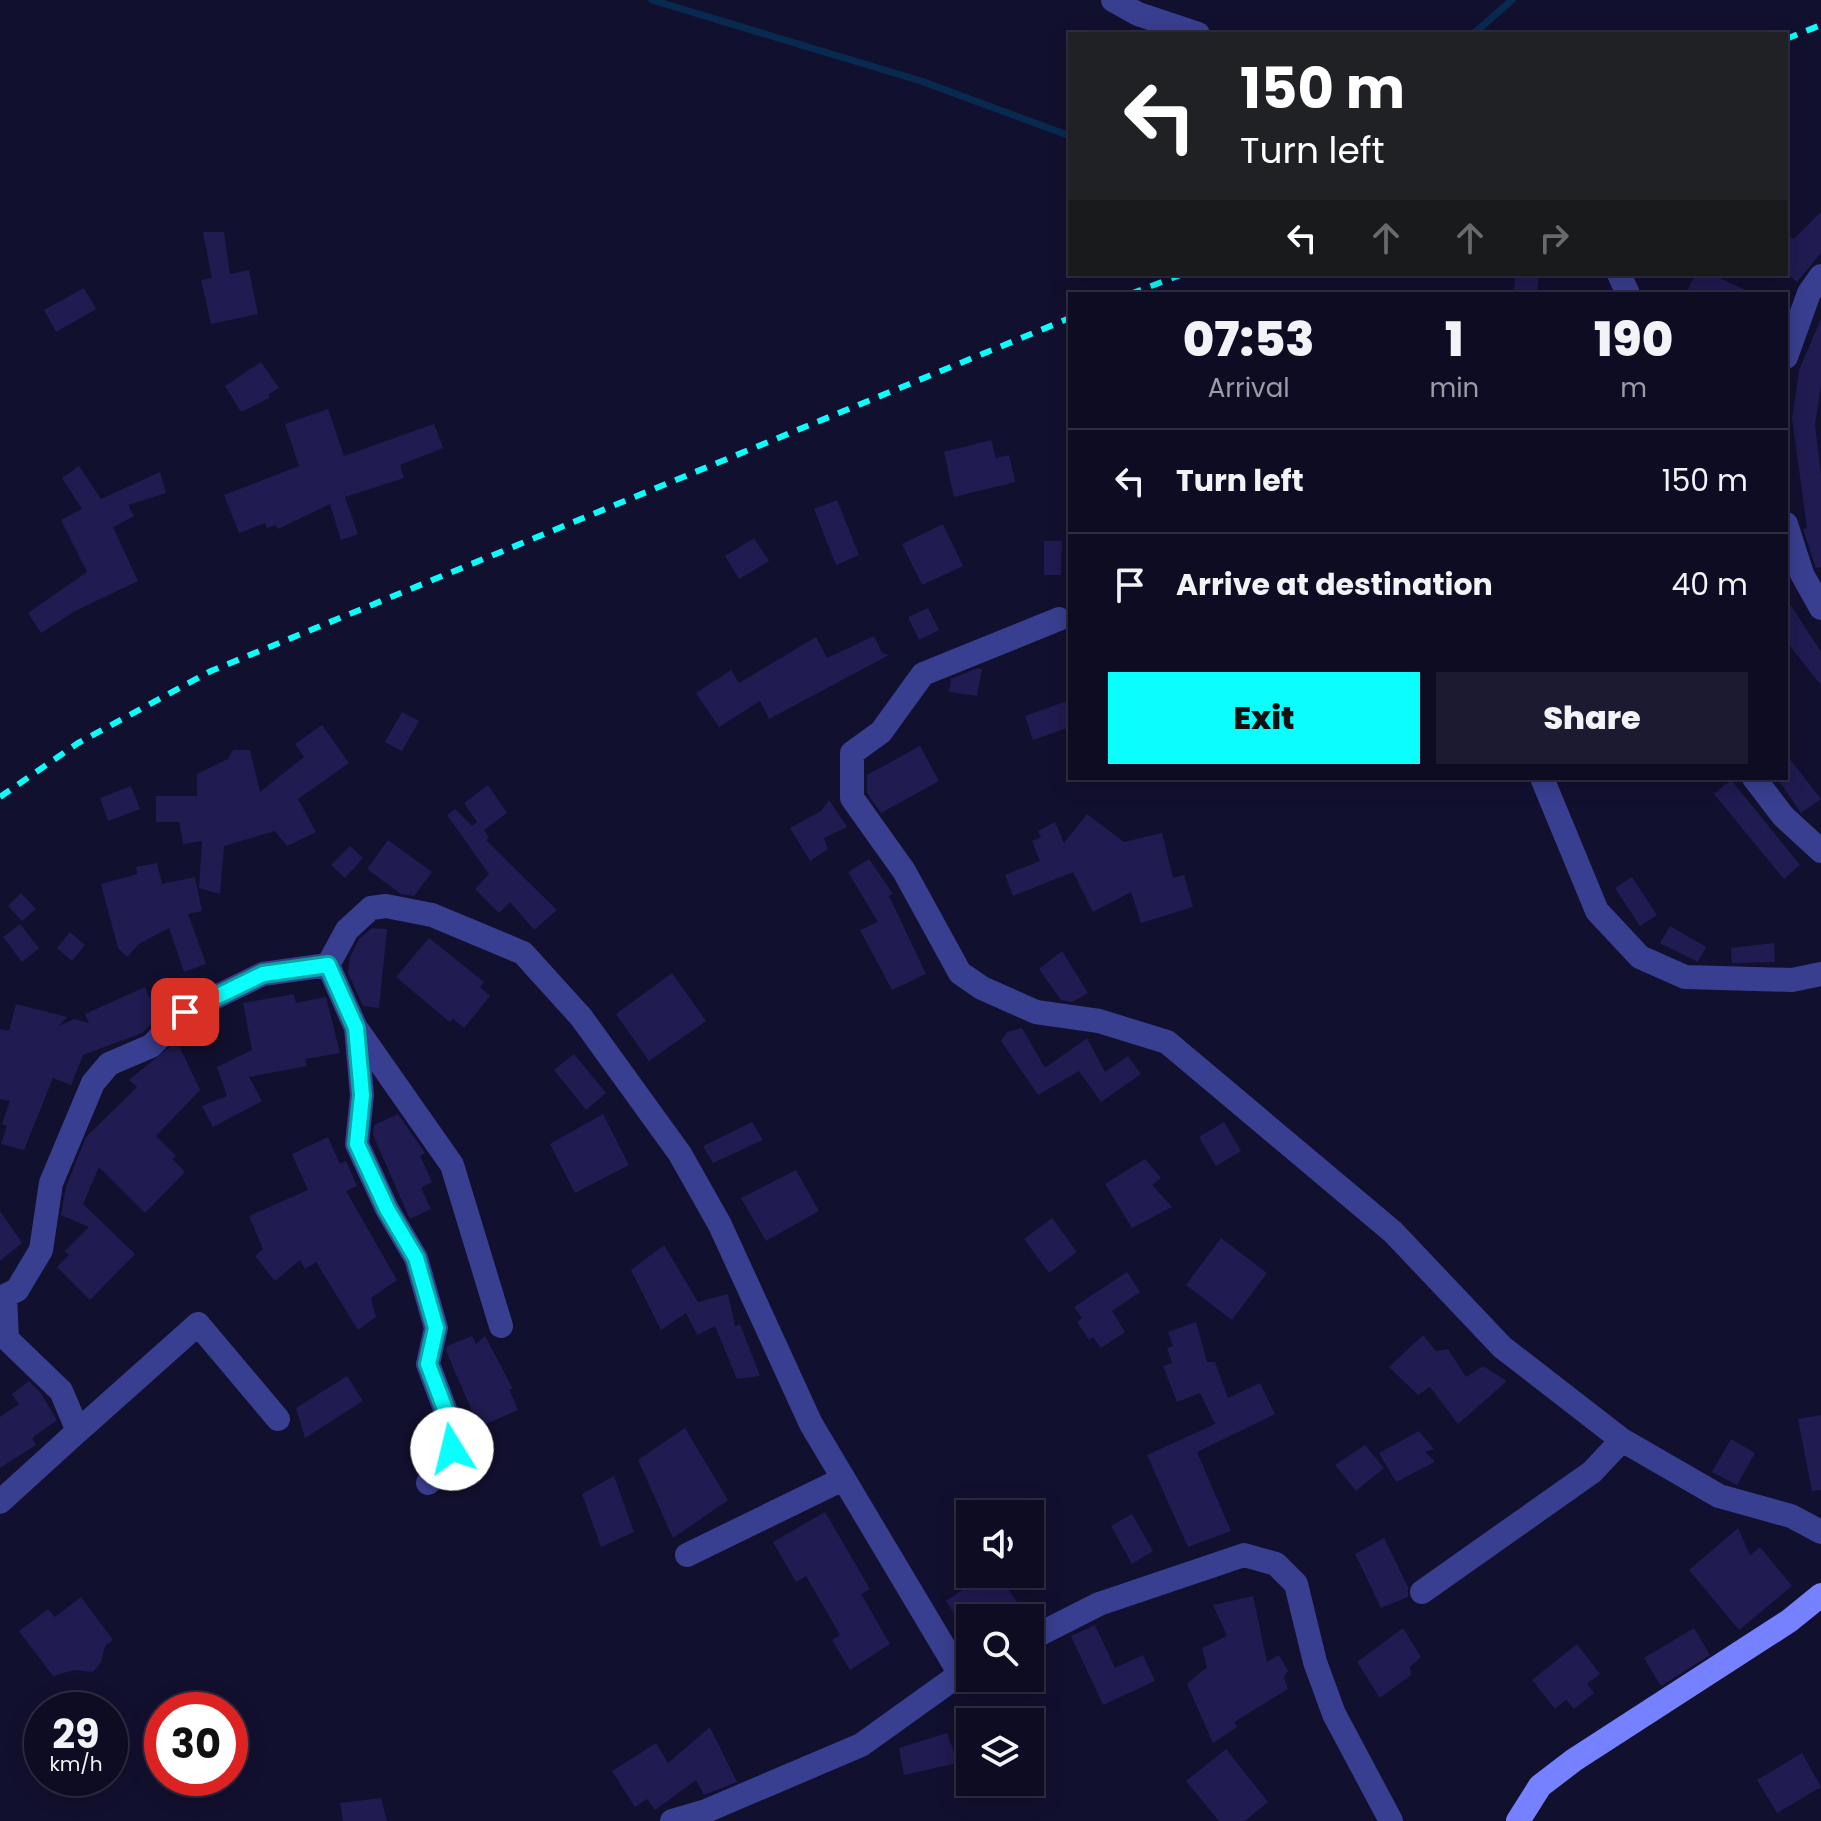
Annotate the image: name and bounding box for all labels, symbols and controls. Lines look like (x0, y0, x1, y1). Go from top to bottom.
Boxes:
text: 150 m (1240, 49, 1405, 128)
icon: left (1108, 64, 1212, 168)
text: Turn left (1240, 125, 1385, 176)
icon: left (1280, 216, 1324, 260)
icon: ahead (1364, 216, 1408, 260)
icon: ahead (1448, 216, 1492, 260)
icon: right (1532, 216, 1576, 260)
text: 07:53 (1183, 306, 1315, 373)
text: 1 (1445, 306, 1464, 373)
text: 190 (1594, 306, 1673, 373)
text: Arrival (1208, 370, 1290, 406)
text: min (1429, 370, 1479, 406)
text: m (1620, 370, 1647, 406)
icon: left (1108, 459, 1152, 503)
text: Turn left (1176, 459, 1304, 502)
text: 150 m (1662, 459, 1748, 502)
icon: arrive (1108, 563, 1152, 607)
text: Arrive at destination (1176, 563, 1493, 606)
text: 40 m (1671, 563, 1748, 606)
button: Exit (1108, 672, 1420, 764)
button: Share (1436, 672, 1748, 764)
pin (151, 978, 219, 1046)
icon: arrive (163, 990, 207, 1034)
position arrow (410, 1407, 494, 1491)
map controls (956, 1500, 1044, 1796)
button: sound (956, 1500, 1044, 1588)
button: search (956, 1604, 1044, 1692)
speed limit sign: 30 (144, 1692, 248, 1796)
text: 29 (52, 1706, 100, 1762)
button: layers (956, 1708, 1044, 1796)
text: km/h (49, 1750, 103, 1778)

